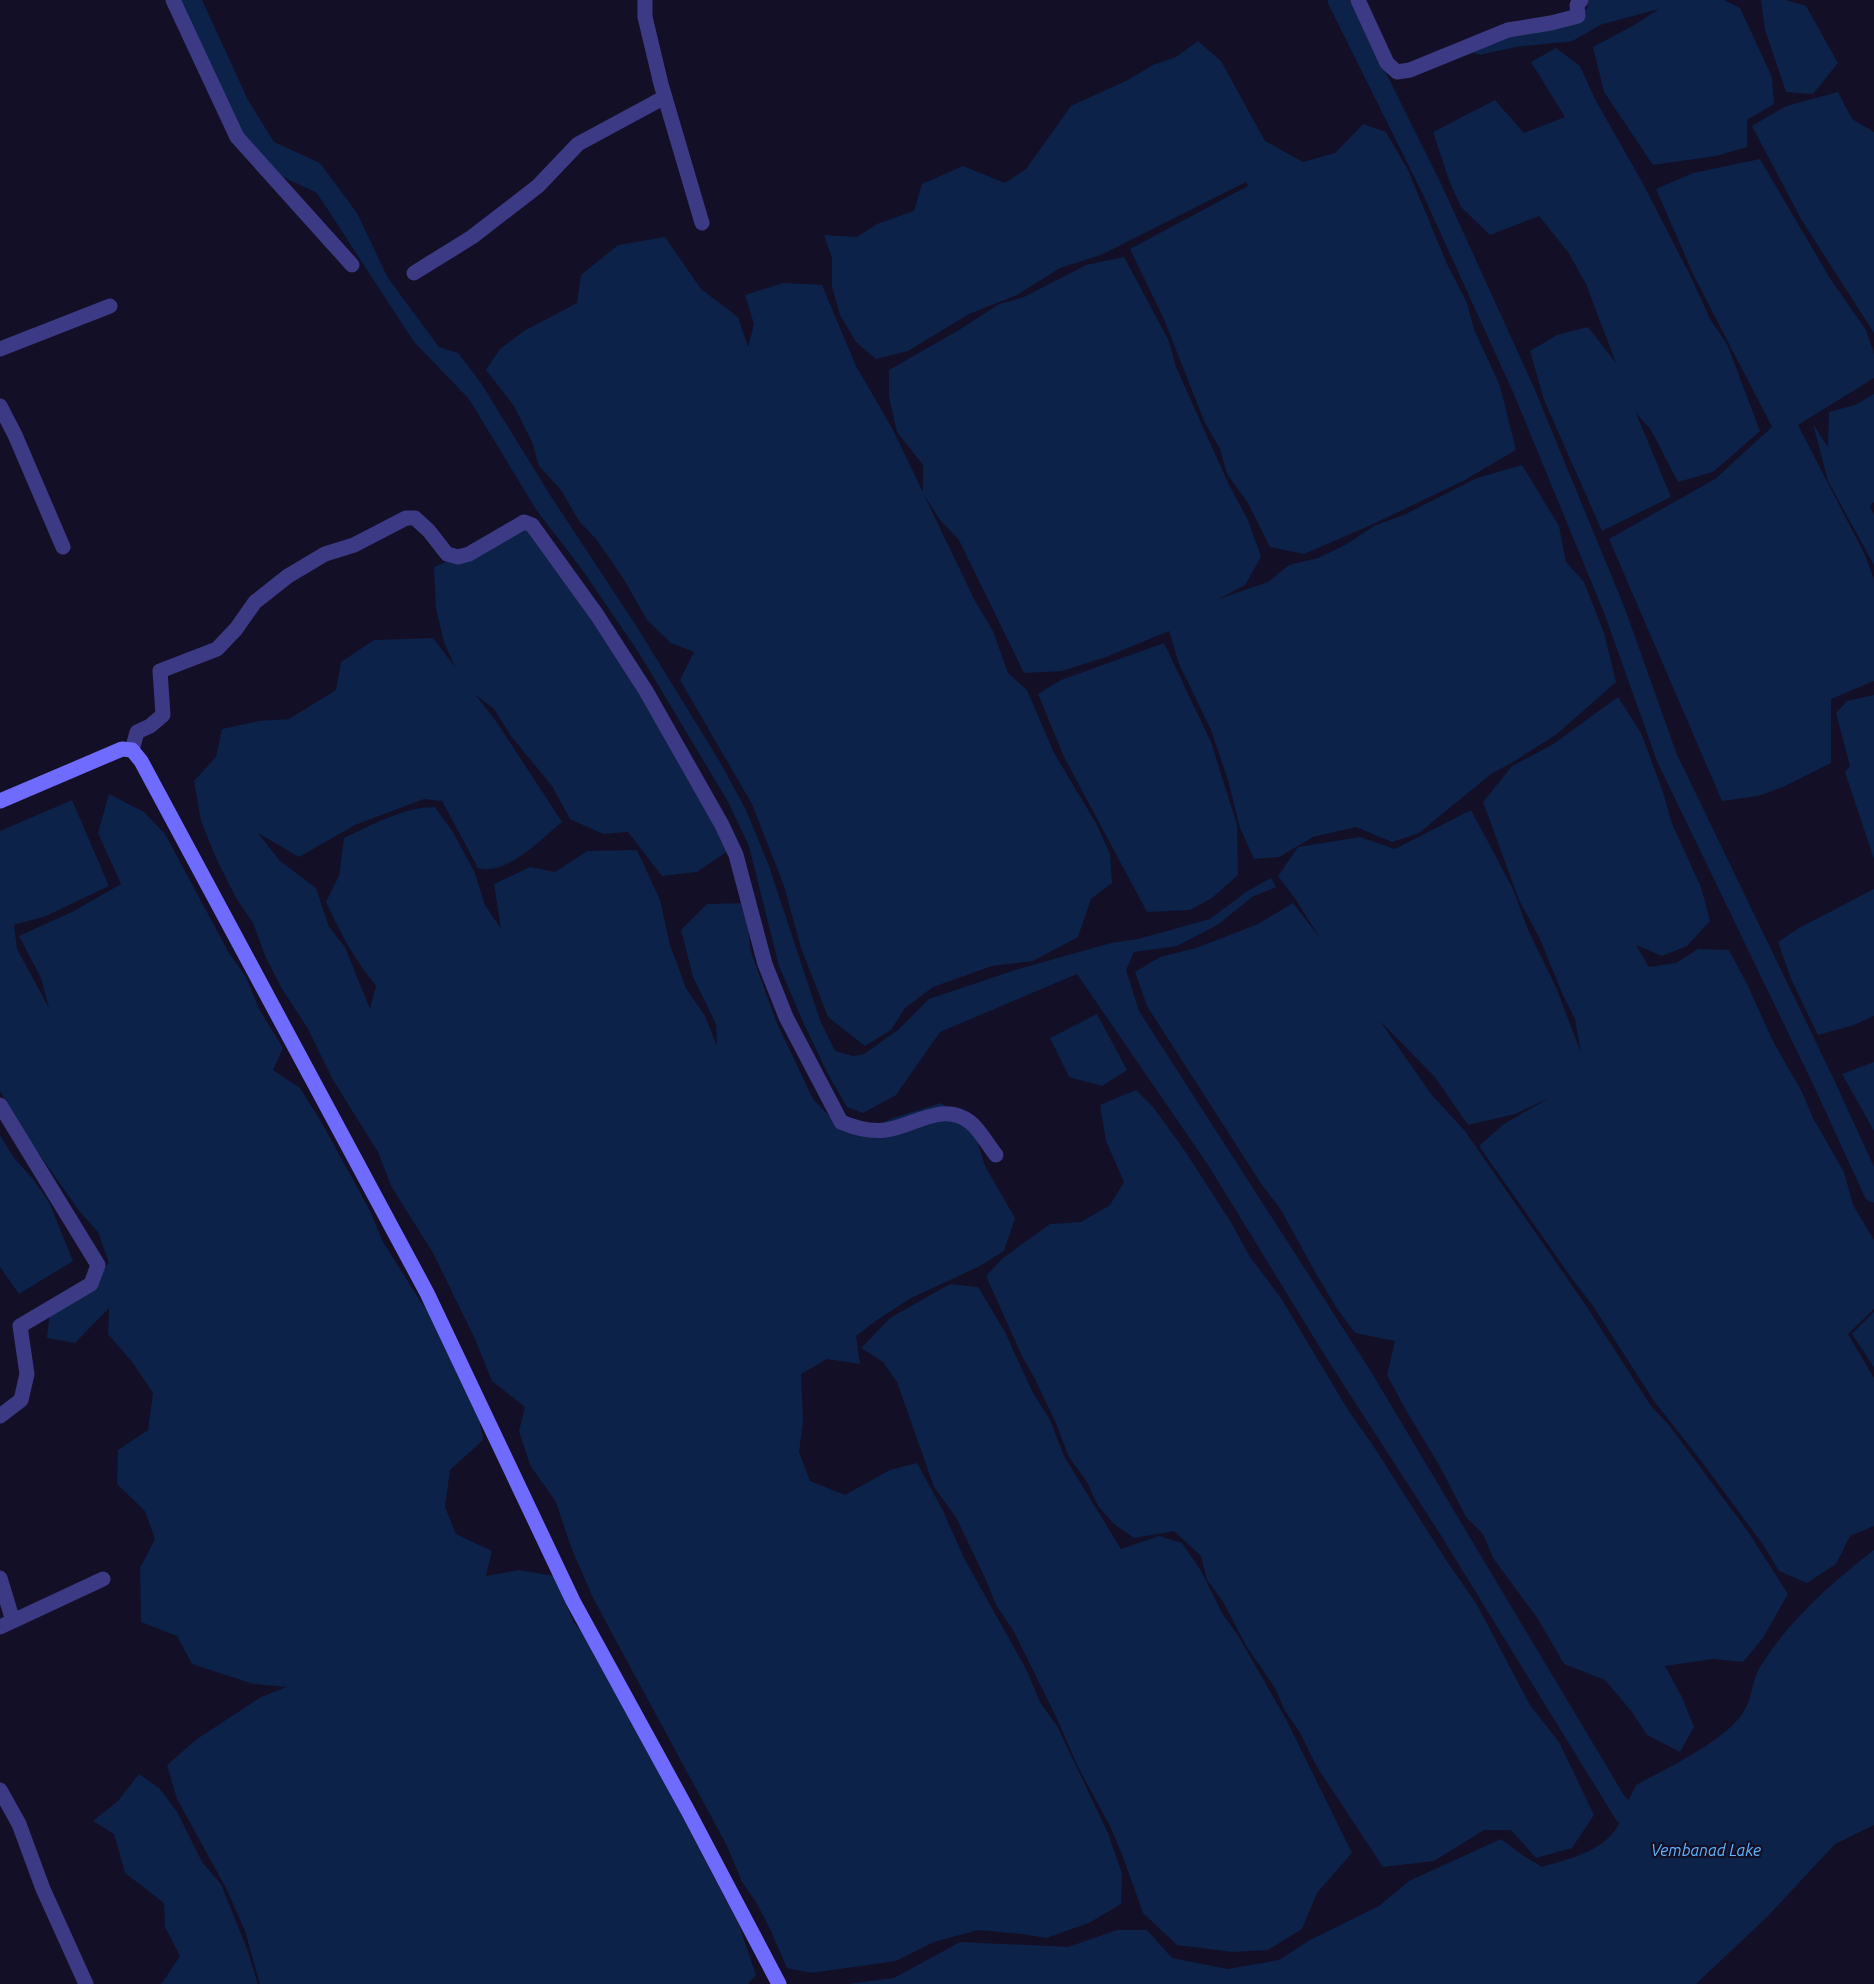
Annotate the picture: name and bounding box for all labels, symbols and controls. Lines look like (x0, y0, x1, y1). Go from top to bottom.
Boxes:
water label: Vembanad Lake (1651, 1841, 1761, 1859)

